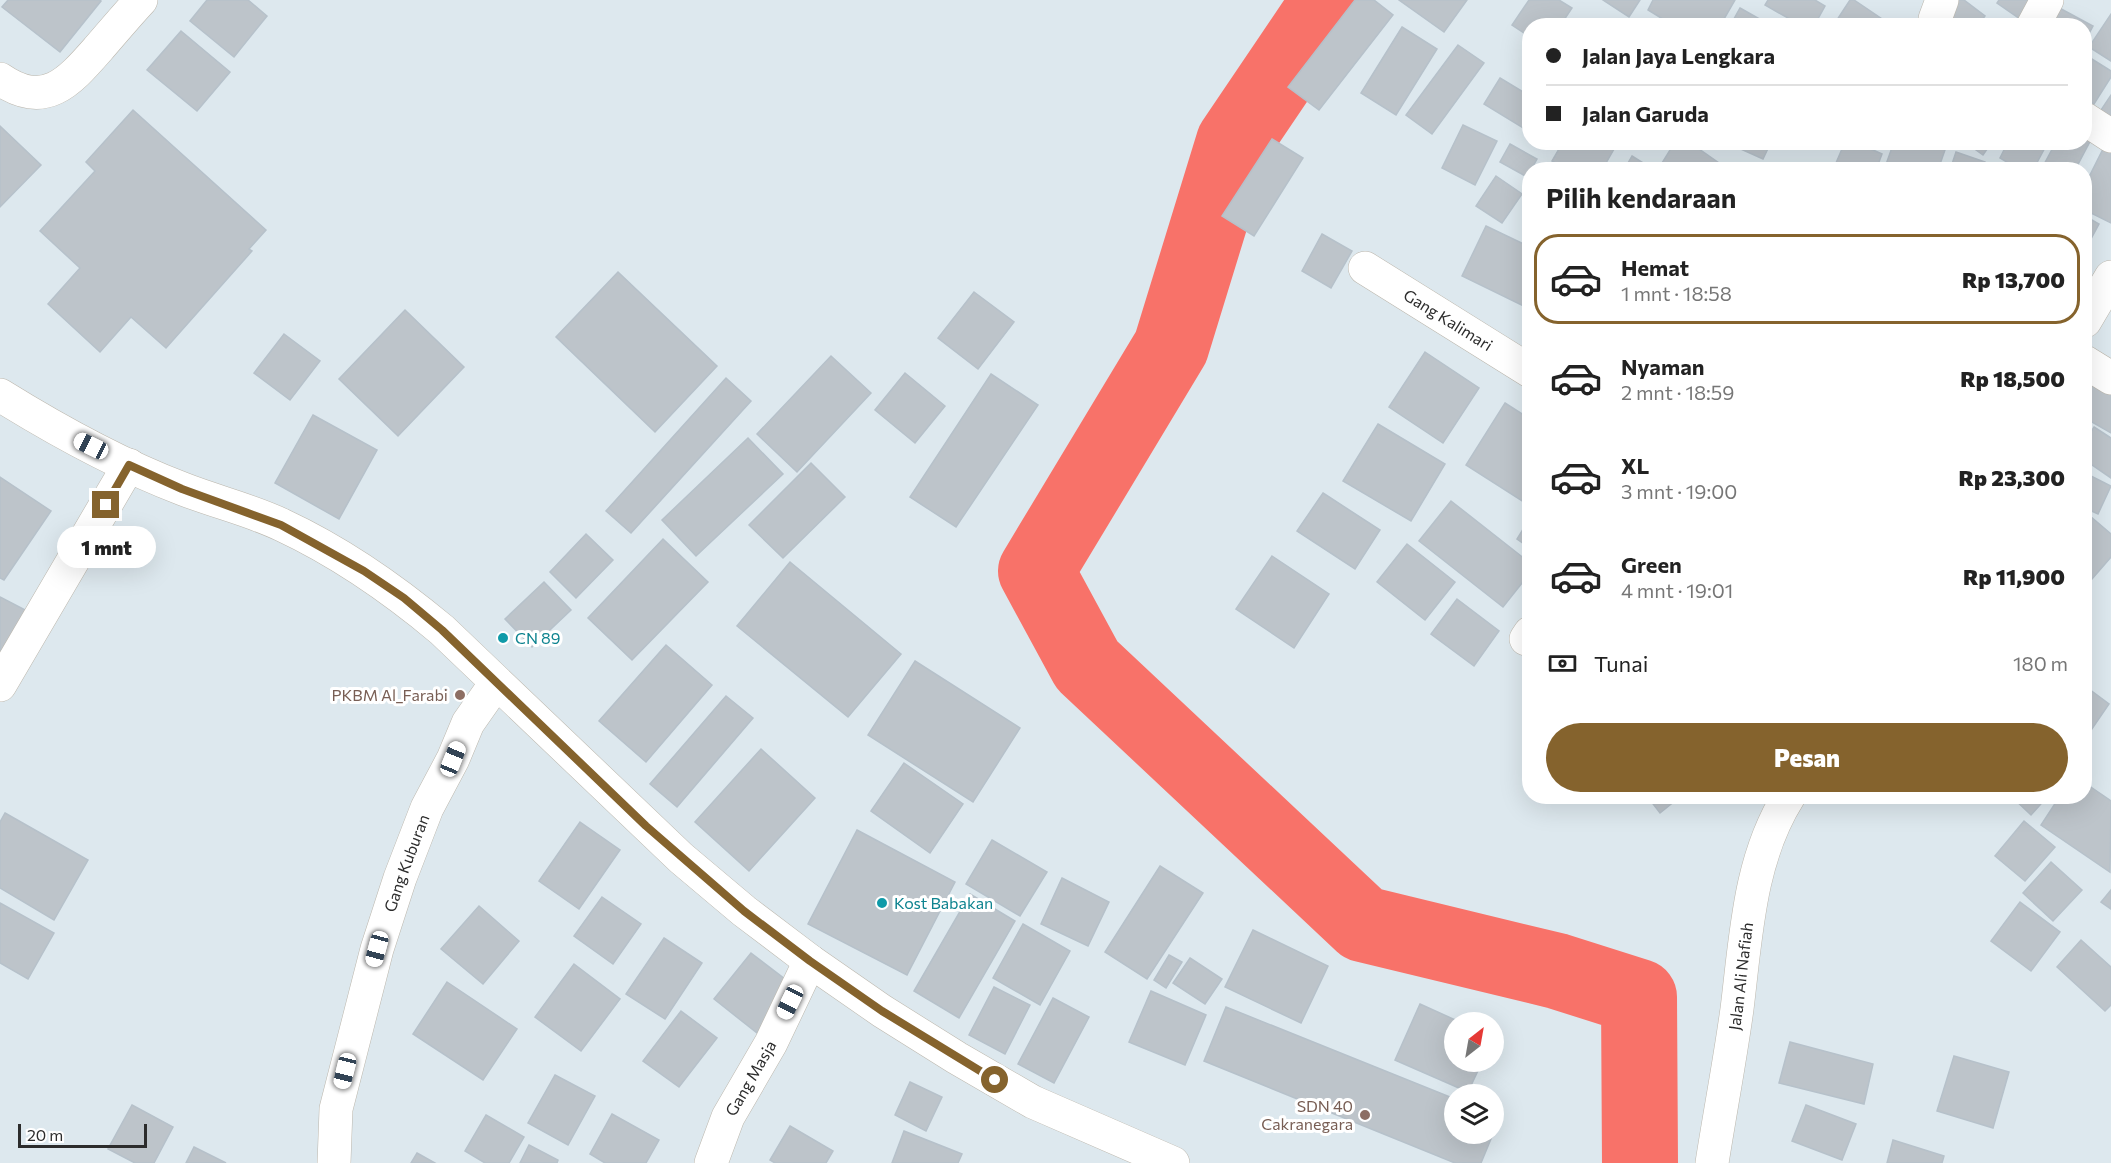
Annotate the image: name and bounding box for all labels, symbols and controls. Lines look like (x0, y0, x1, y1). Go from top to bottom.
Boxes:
text: Jalan Jaya Lengkara (1582, 42, 1775, 69)
text: Jalan Garuda (1582, 100, 1709, 127)
text: Pilih kendaraan (1546, 181, 1736, 214)
icon: car (1549, 252, 1603, 306)
text: Hemat (1621, 254, 1689, 281)
text: Rp 13,700 (1962, 266, 2065, 293)
text: 1 mnt · 18:58 (1621, 281, 1732, 305)
street label: Gang Kalimari (1400, 285, 1496, 354)
icon: car (1549, 351, 1603, 405)
text: Nyaman (1621, 353, 1704, 380)
text: Rp 18,500 (1960, 365, 2065, 392)
text: 2 mnt · 18:59 (1621, 380, 1734, 404)
car (71, 430, 111, 462)
icon: car (1549, 450, 1603, 504)
text: XL (1621, 452, 1649, 479)
text: Rp 23,300 (1959, 464, 2065, 491)
text: 3 mnt · 19:00 (1621, 479, 1737, 503)
route end (92, 491, 119, 518)
callout: 1 mnt (57, 526, 156, 568)
text: 1 mnt (81, 535, 132, 559)
icon: car (1549, 549, 1603, 603)
text: Green (1621, 551, 1682, 578)
text: Rp 11,900 (1963, 563, 2065, 590)
text: 4 mnt · 19:01 (1621, 578, 1733, 602)
place label: CN 89 (515, 628, 561, 647)
marker: CN 89 (496, 631, 510, 645)
icon: cash (1546, 647, 1579, 680)
text: Tunai (1594, 650, 1648, 677)
text: 180 m (2013, 651, 2068, 675)
place label: PKBM Al_Farabi (332, 685, 448, 704)
marker: PKBM Al_Farabi (453, 688, 467, 702)
button: Pesan (1546, 723, 2068, 792)
car (438, 739, 468, 779)
street label: Gang Kuburan (380, 811, 433, 914)
place label: Kost Babakan (894, 893, 993, 912)
marker: Kost Babakan (875, 896, 889, 910)
street label: Jalan Ali Nafiah (1724, 921, 1756, 1031)
car (364, 929, 390, 969)
car (774, 982, 806, 1022)
north arrow (1444, 1012, 1504, 1072)
map controls (1444, 1012, 1504, 1144)
street label: Gang Masja (721, 1037, 780, 1119)
car (332, 1051, 358, 1091)
route start (981, 1066, 1008, 1093)
button: layers (1444, 1084, 1504, 1144)
place label: SDN 40 Cakranegara (1261, 1096, 1353, 1133)
marker: SDN 40 Cakranegara (1358, 1108, 1372, 1122)
scale bar (18, 1121, 147, 1148)
text: 20 m (27, 1125, 63, 1144)

